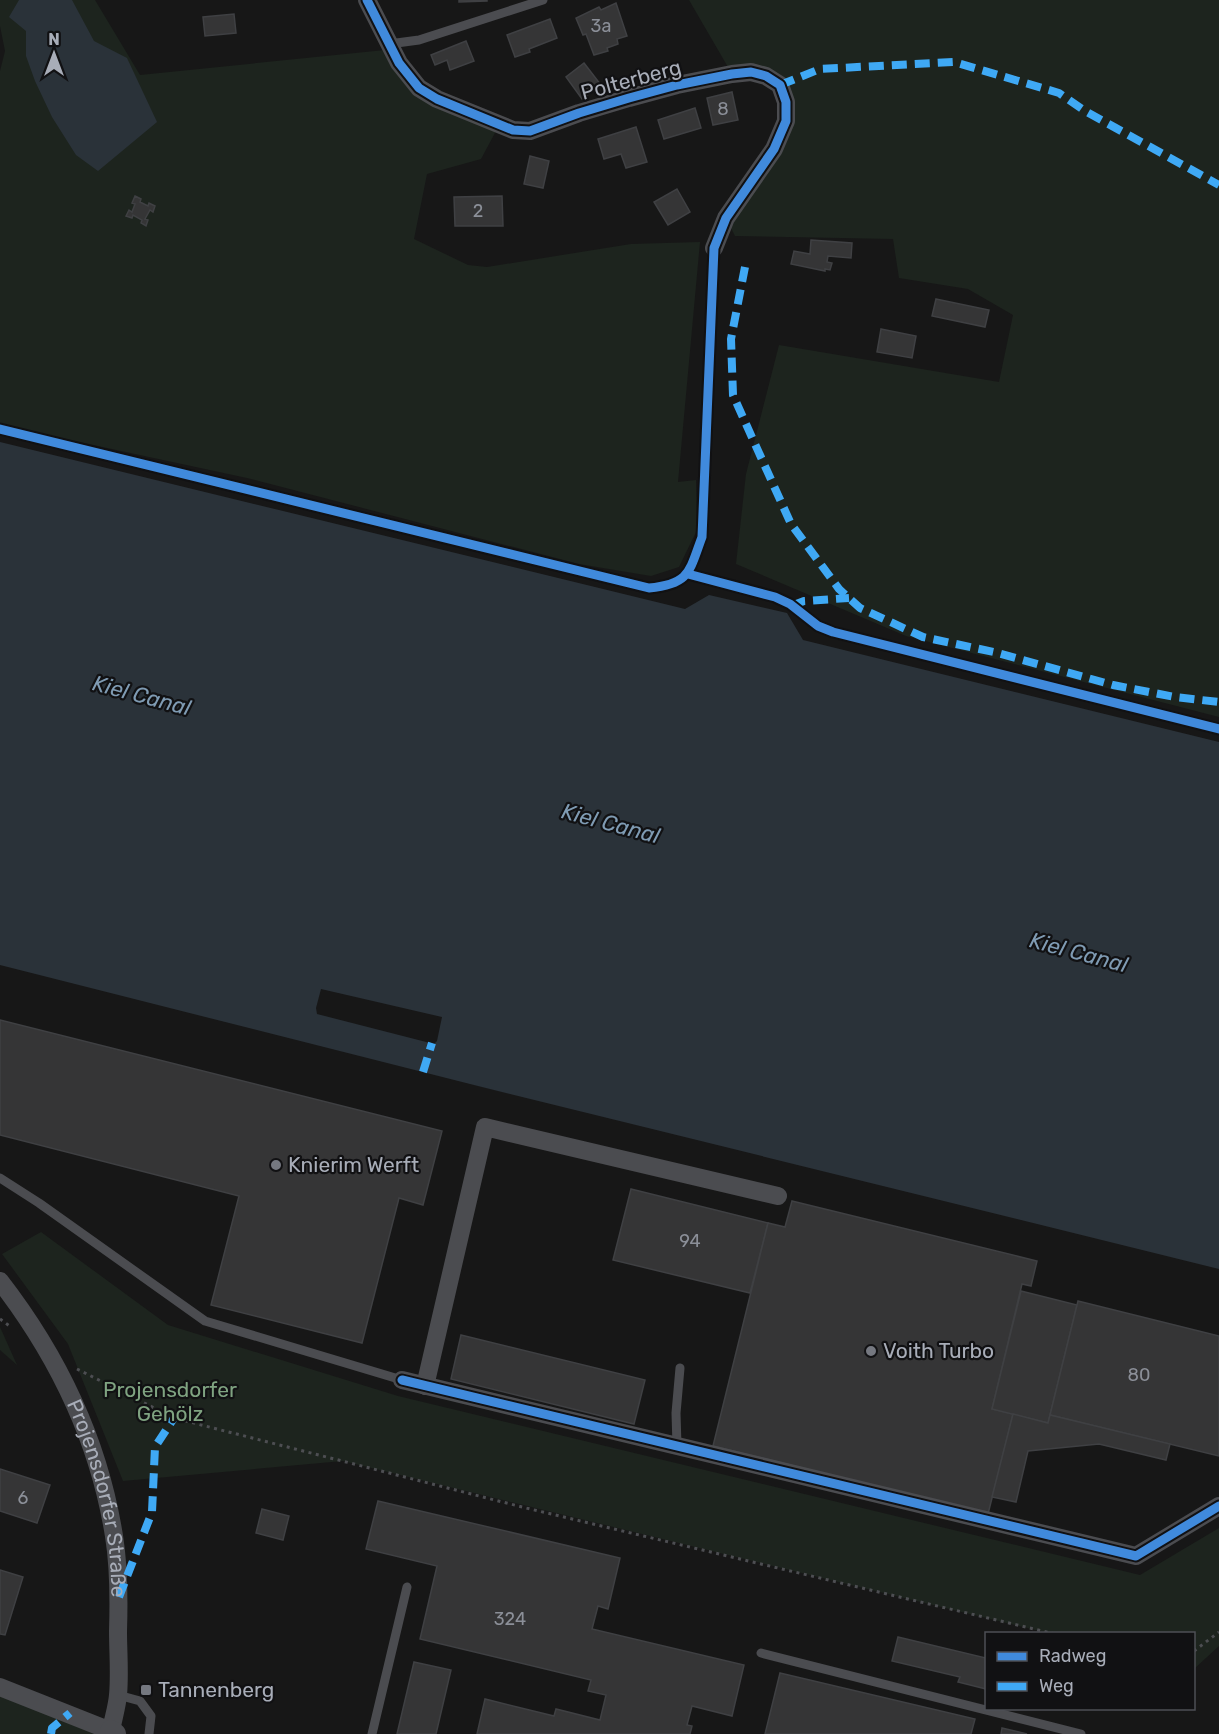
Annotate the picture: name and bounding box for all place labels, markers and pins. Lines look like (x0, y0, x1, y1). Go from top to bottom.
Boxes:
place label: Knierim Werft (288, 1152, 419, 1177)
marker: Knierim Werft (269, 1158, 283, 1172)
place label: Voith Turbo (883, 1338, 994, 1363)
marker: Voith Turbo (864, 1344, 878, 1358)
place label: Tannenberg (158, 1677, 274, 1702)
marker: Tannenberg (139, 1683, 153, 1697)

